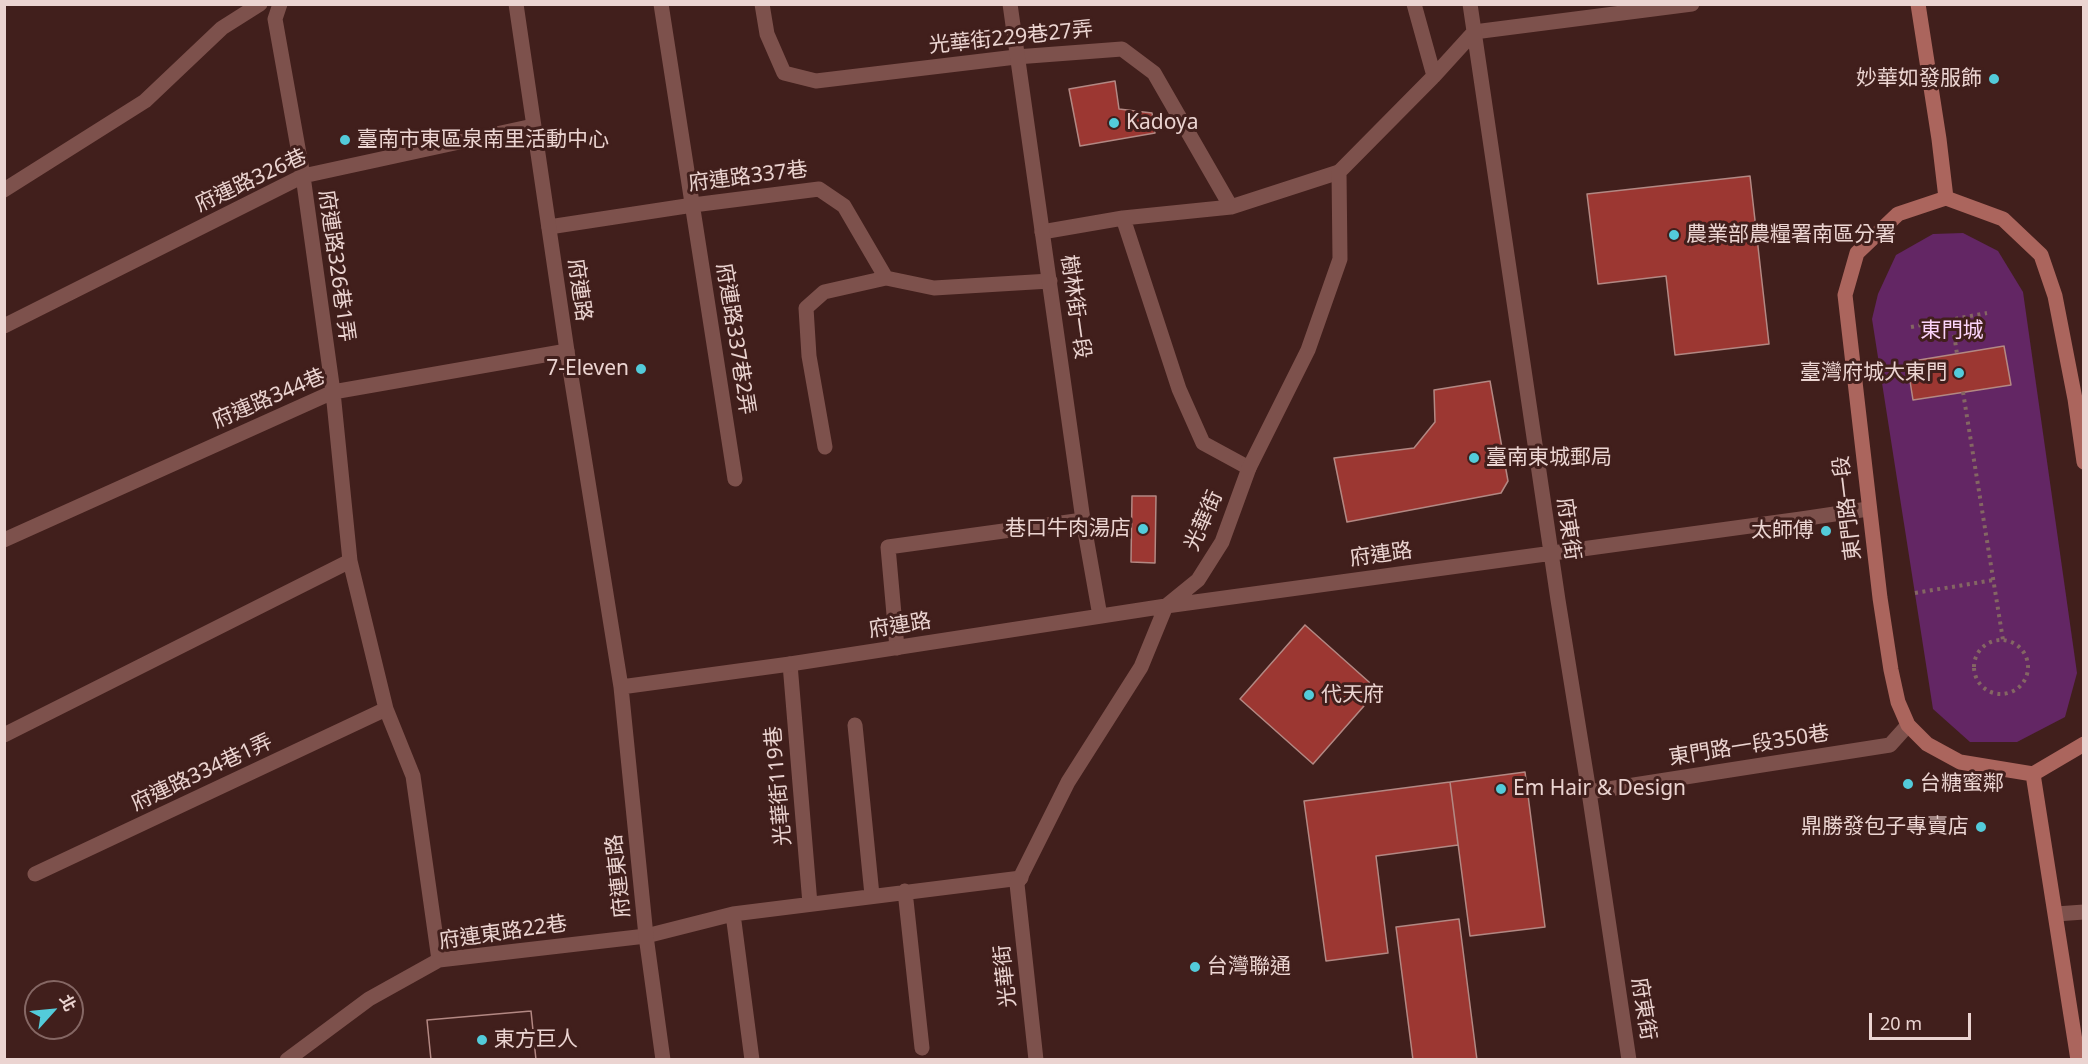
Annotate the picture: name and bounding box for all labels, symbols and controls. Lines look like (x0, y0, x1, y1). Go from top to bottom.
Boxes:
street label: 光華街229巷27弄 (928, 17, 1094, 59)
place label: 妙華如發服飾 (1856, 66, 1982, 92)
marker: 妙華如發服飾 (1987, 72, 2001, 86)
place label: Kadoya (1126, 110, 1198, 136)
marker: Kadoya (1107, 116, 1121, 130)
place label: 臺南市東區泉南里活動中心 (357, 127, 609, 153)
marker: 臺南市東區泉南里活動中心 (338, 133, 352, 147)
street label: 府連路326巷 (191, 144, 311, 218)
street label: 府連路337巷 (687, 157, 809, 197)
street label: 府連路326巷1弄 (313, 188, 359, 344)
place label: 農業部農糧署南區分署 (1686, 222, 1896, 248)
marker: 農業部農糧署南區分署 (1667, 228, 1681, 242)
street label: 樹林街一段 (1055, 253, 1095, 361)
street label: 府連路 (562, 257, 596, 323)
street label: 府連路337巷2弄 (711, 261, 759, 417)
park label: 東門城 (1921, 318, 1983, 344)
place label: 7-Eleven (546, 356, 629, 382)
place label: 臺灣府城大東門 (1800, 360, 1947, 386)
marker: 7-Eleven (634, 362, 648, 376)
street label: 府連路344巷 (209, 364, 329, 434)
marker: 臺灣府城大東門 (1952, 366, 1966, 380)
place label: 臺南東城郵局 (1486, 445, 1612, 471)
marker: 臺南東城郵局 (1467, 451, 1481, 465)
street label: 東門路一段 (1829, 454, 1867, 562)
street label: 光華街 (1180, 487, 1228, 555)
street label: 府東街 (1551, 496, 1585, 562)
place label: 巷口牛肉湯店 (1005, 516, 1131, 542)
place label: 太師傅 (1751, 518, 1814, 544)
marker: 巷口牛肉湯店 (1136, 522, 1150, 536)
marker: 太師傅 (1819, 524, 1833, 538)
street label: 府連路 (1348, 538, 1414, 572)
street label: 府連路 (867, 609, 933, 643)
place label: 代天府 (1321, 682, 1384, 708)
marker: 代天府 (1302, 688, 1316, 702)
street label: 東門路一段350巷 (1667, 721, 1831, 771)
street label: 光華街119巷 (761, 725, 797, 847)
street label: 府連路334巷1弄 (127, 729, 277, 817)
place label: 台糖蜜鄰 (1920, 771, 2004, 797)
place label: Em Hair & Design (1513, 776, 1686, 802)
marker: 台糖蜜鄰 (1901, 777, 1915, 791)
marker: Em Hair & Design (1494, 782, 1508, 796)
place label: 鼎勝發包子專賣店 (1801, 814, 1969, 840)
marker: 鼎勝發包子專賣店 (1974, 820, 1988, 834)
street label: 府連東路 (602, 833, 636, 919)
street label: 府連東路22巷 (437, 912, 569, 954)
street label: 光華街 (990, 943, 1022, 1009)
place label: 台灣聯通 (1207, 954, 1291, 980)
marker: 台灣聯通 (1188, 960, 1202, 974)
street label: 府東街 (1626, 976, 1660, 1042)
north arrow (24, 980, 84, 1040)
text: 北 (55, 991, 82, 1015)
scale bar (1872, 1001, 1974, 1039)
text: 20 m (1880, 1011, 1922, 1035)
place label: 東方巨人 (494, 1027, 578, 1053)
marker: 東方巨人 (475, 1033, 489, 1047)

